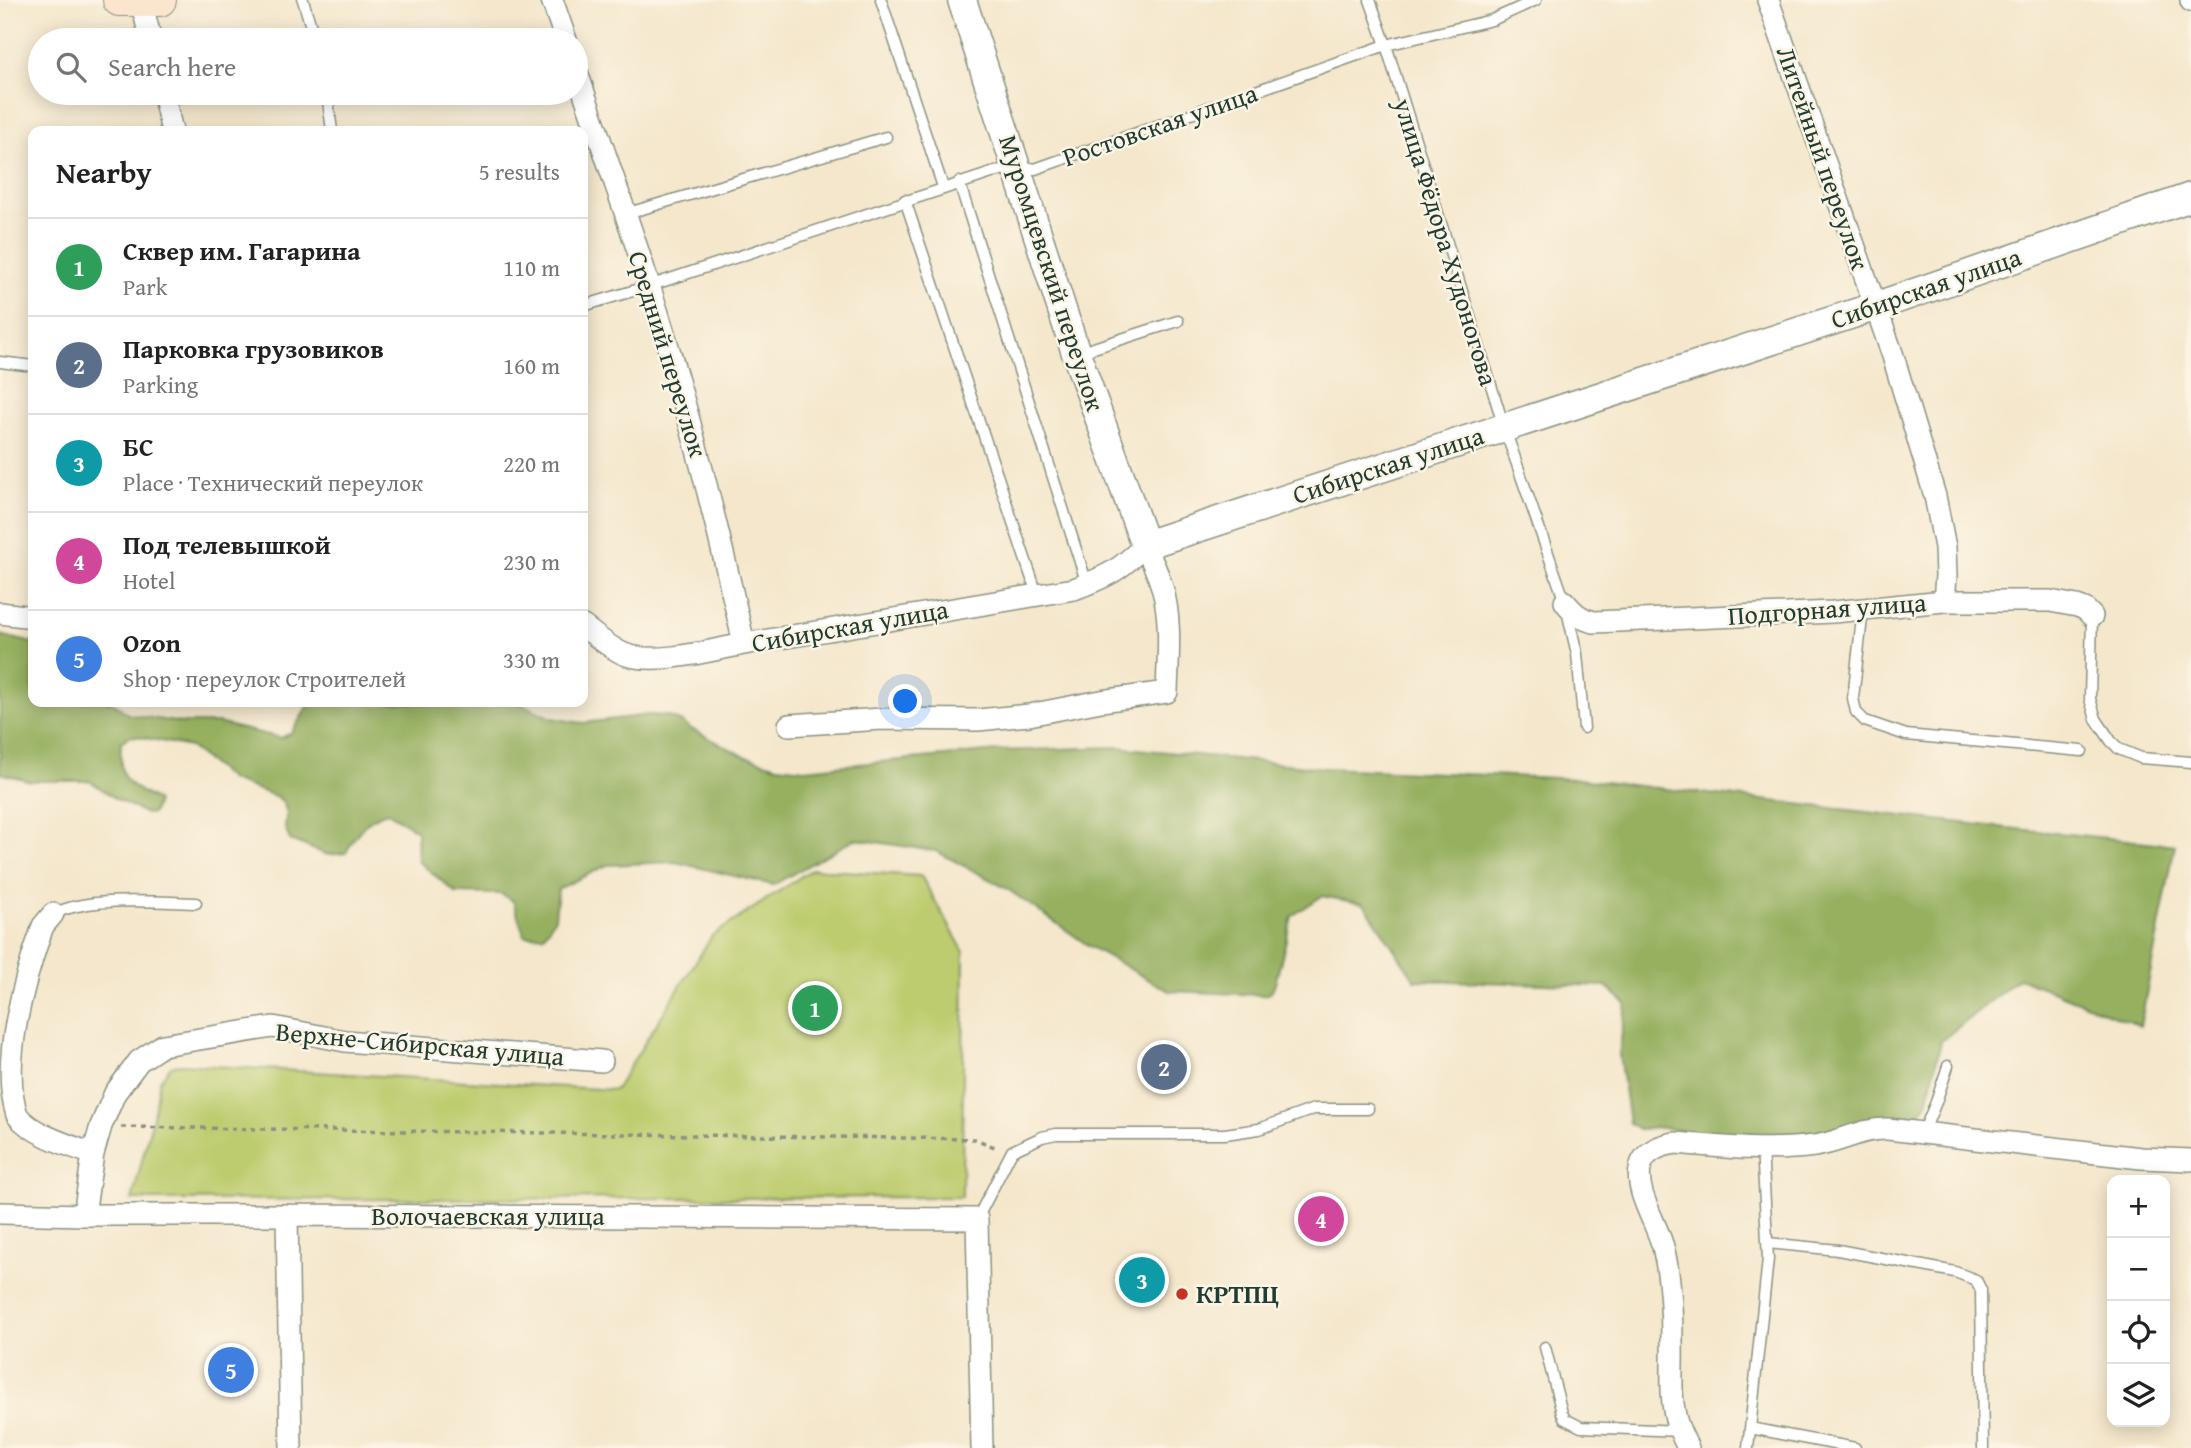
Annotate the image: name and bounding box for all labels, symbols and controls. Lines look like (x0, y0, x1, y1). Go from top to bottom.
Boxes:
search box (28, 28, 588, 105)
street label: Литейный переулок (1767, 41, 1880, 275)
text: Search here (108, 47, 236, 86)
icon: search (52, 48, 90, 86)
street label: Ростовская улица (1057, 73, 1263, 176)
street label: улица Фёдора Худоногова (1384, 92, 1509, 391)
street label: Муромцевский переулок (989, 130, 1116, 416)
text: Nearby (56, 150, 152, 194)
text: 5 results (479, 155, 560, 188)
text: Сквер им. Гагарина (123, 231, 361, 270)
street label: Сибирская улица (1825, 236, 2027, 338)
street label: Средний переулок (619, 246, 718, 462)
text: 1 (73, 251, 85, 284)
text: 110 m (503, 251, 560, 284)
text: Park (123, 270, 167, 303)
text: Парковка грузовиков (123, 329, 384, 368)
text: 2 (73, 349, 85, 382)
text: 160 m (503, 349, 560, 382)
text: Parking (123, 368, 198, 401)
street label: Сибирская улица (1287, 415, 1489, 514)
text: БС (123, 427, 154, 466)
text: 3 (73, 447, 85, 480)
text: 220 m (503, 447, 560, 480)
text: Place · Технический переулок (123, 466, 423, 499)
text: Под телевышкой (123, 525, 331, 564)
text: 4 (73, 545, 85, 578)
text: 230 m (503, 545, 560, 578)
text: Hotel (123, 564, 175, 597)
street label: Подгорная улица (1726, 582, 1928, 635)
street label: Сибирская улица (749, 589, 952, 662)
text: Ozon (123, 623, 181, 662)
text: 5 (73, 643, 85, 676)
text: 330 m (503, 643, 560, 676)
text: Shop · переулок Строителей (123, 662, 406, 695)
your location (888, 684, 922, 718)
pin: 1 (792, 982, 838, 1034)
street label: Верхне-Сибирская улица (274, 1011, 567, 1076)
pin: 2 (1141, 1041, 1187, 1093)
map controls (2107, 1175, 2170, 1427)
button: + (2107, 1175, 2170, 1238)
pin: 4 (1298, 1193, 1344, 1245)
street label: Волочаевская улица (371, 1196, 605, 1235)
button: − (2107, 1238, 2170, 1301)
pin: 3 (1119, 1254, 1165, 1306)
place label: КРТПЦ (1196, 1274, 1279, 1313)
marker: КРТПЦ (1174, 1286, 1190, 1302)
button: locate (2107, 1301, 2170, 1364)
pin: 5 (208, 1344, 254, 1396)
button: layers (2107, 1364, 2170, 1427)

